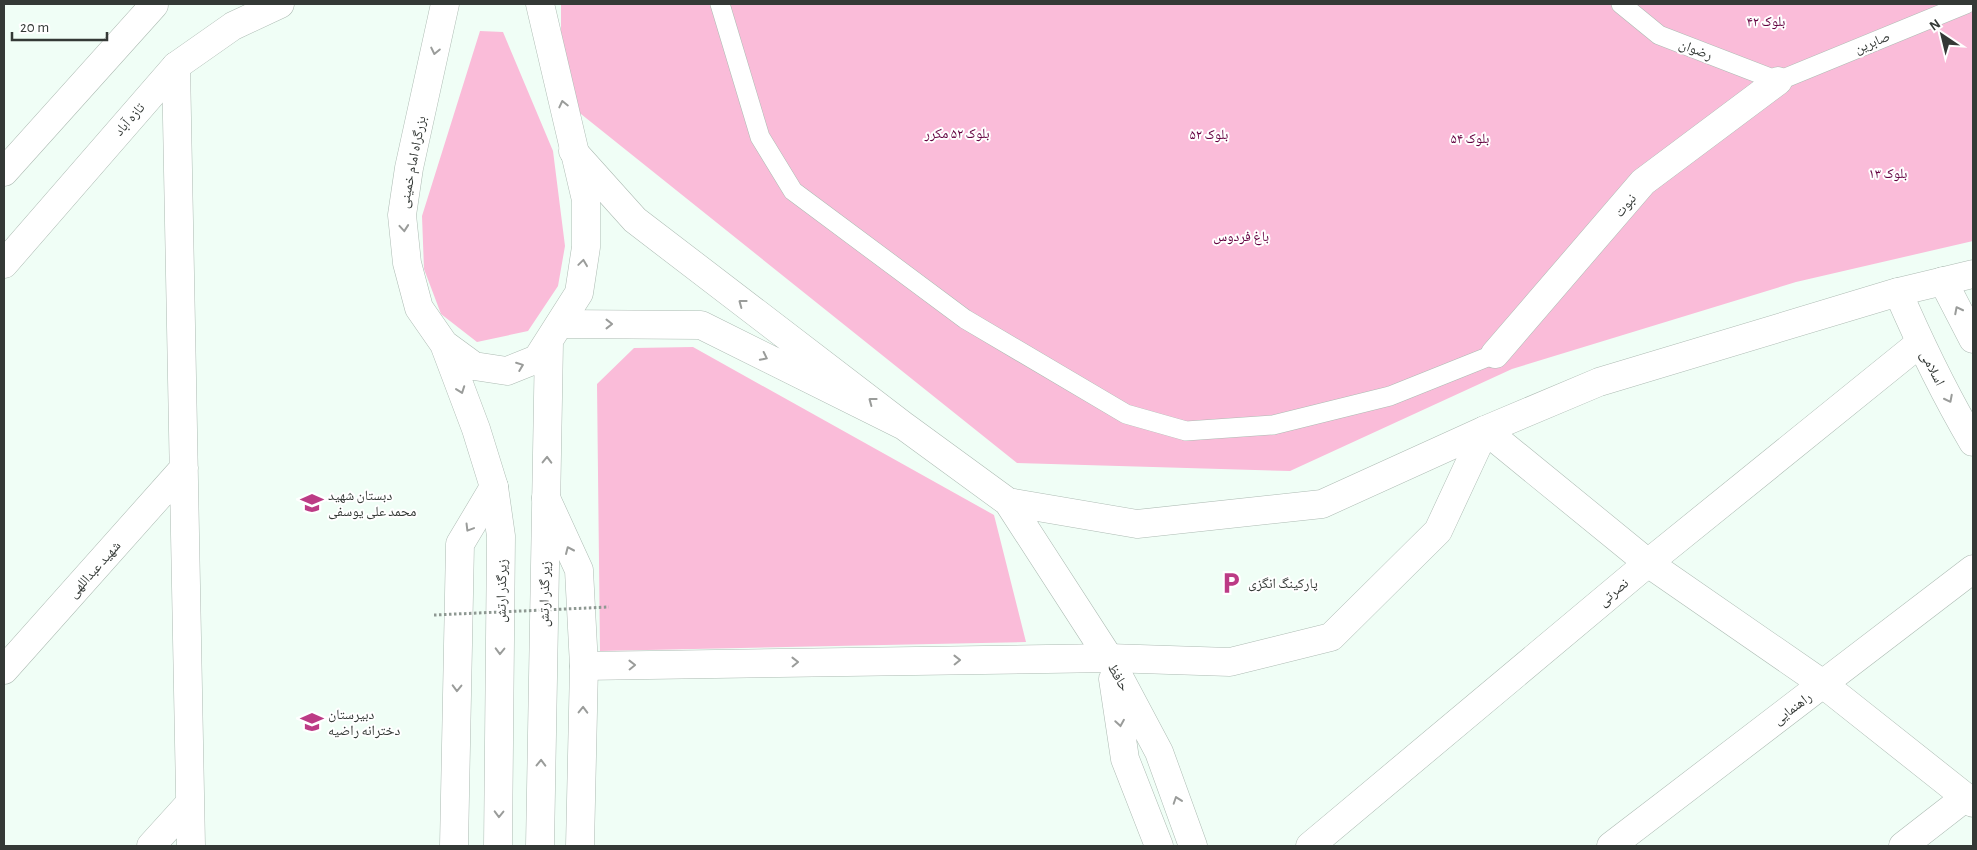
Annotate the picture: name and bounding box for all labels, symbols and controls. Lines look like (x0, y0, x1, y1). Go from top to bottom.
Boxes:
scale bar (12, 10, 108, 42)
north arrow (1917, 10, 1967, 60)
park label: بلوک ۴۲ (1747, 15, 1786, 30)
text: N (1927, 17, 1943, 34)
text: 20 m (20, 20, 49, 35)
street label: صابرین (1853, 29, 1893, 57)
street label: رضوان (1677, 37, 1714, 64)
one-way arrow (430, 47, 441, 56)
one-way arrow (558, 99, 568, 108)
street label: تازه آباد (111, 100, 148, 139)
street label: بزرگراه امام خمینی (397, 115, 431, 210)
park label: بلوک ۵۲ مکرر (923, 127, 990, 142)
park label: بلوک ۵۲ (1190, 128, 1229, 143)
park label: بلوک ۵۴ (1451, 132, 1490, 147)
park label: بلوک ۱۳ (1869, 167, 1908, 182)
street label: نبوت (1612, 191, 1640, 220)
one-way arrow (398, 224, 409, 232)
park label: باغ فردوس (1213, 230, 1269, 246)
one-way arrow (578, 259, 588, 268)
one-way arrow (739, 299, 748, 308)
one-way arrow (1954, 306, 1964, 315)
one-way arrow (606, 319, 613, 329)
street label: اسلامی (1917, 349, 1947, 389)
one-way arrow (759, 350, 768, 361)
one-way arrow (515, 362, 523, 372)
one-way arrow (455, 385, 465, 393)
one-way arrow (1943, 394, 1953, 403)
one-way arrow (868, 398, 877, 407)
one-way arrow (542, 456, 552, 464)
place label: دبستان شهید محمد علی یوسفی (328, 489, 416, 520)
school or university icon: دبستان شهید محمد علی یوسفی (299, 490, 325, 516)
one-way arrow (465, 523, 475, 532)
street label: شهید عبداللهی (66, 539, 124, 601)
one-way arrow (565, 546, 576, 555)
street label: زیرگذر ارتش (494, 559, 511, 623)
street label: زیر گذر ارتش (537, 561, 554, 627)
parking icon: پارکینگ انگزی (1218, 570, 1244, 596)
street label: نصرتی (1596, 576, 1632, 610)
place label: پارکینگ انگزی (1248, 577, 1318, 592)
one-way arrow (495, 648, 505, 655)
one-way arrow (954, 655, 962, 665)
one-way arrow (791, 657, 799, 668)
one-way arrow (629, 660, 637, 670)
street label: حافظ (1105, 661, 1131, 694)
one-way arrow (452, 685, 462, 693)
street label: راهنمایی (1771, 690, 1815, 728)
one-way arrow (578, 706, 588, 714)
place label: دبیرستان دخترانه راضیه (328, 708, 401, 739)
school or university icon: دبیرستان دخترانه راضیه (299, 709, 325, 735)
one-way arrow (1114, 719, 1124, 728)
one-way arrow (536, 758, 546, 766)
one-way arrow (1173, 797, 1183, 805)
one-way arrow (493, 810, 504, 818)

